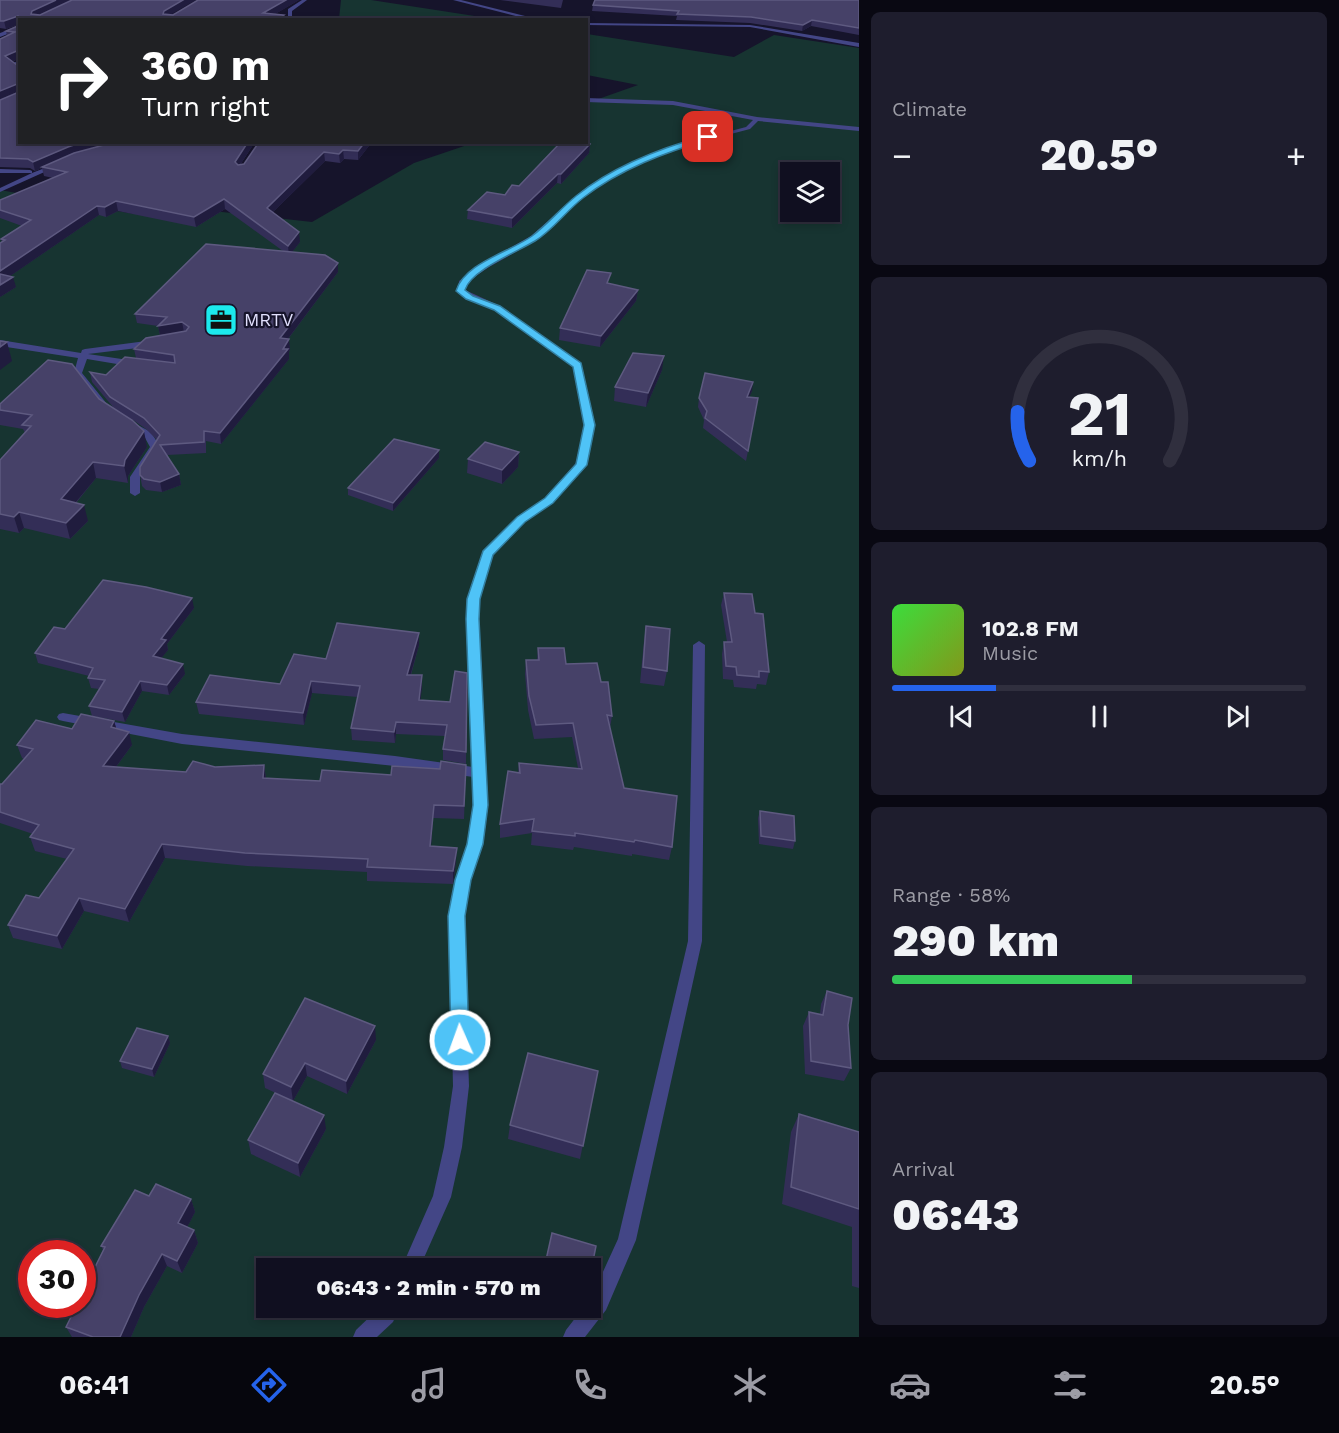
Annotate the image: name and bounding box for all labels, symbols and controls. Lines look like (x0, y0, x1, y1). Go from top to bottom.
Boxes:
text: 360 m (141, 41, 270, 90)
icon: right (42, 42, 120, 120)
text: Turn right (141, 91, 270, 123)
text: Climate (892, 97, 967, 121)
pin (682, 111, 733, 162)
icon: arrive (691, 120, 724, 153)
text: 20.5° (1040, 128, 1158, 181)
text: − (892, 136, 912, 175)
text: + (1286, 136, 1306, 175)
map controls (780, 162, 840, 222)
button: layers (780, 162, 840, 222)
office icon: MRTV (203, 302, 239, 338)
place label: MRTV (244, 309, 294, 330)
text: 21 (1067, 377, 1131, 450)
text: km/h (1071, 446, 1127, 471)
text: 102.8 FM (982, 616, 1079, 641)
text: Music (982, 641, 1038, 665)
icon: previous (945, 700, 978, 733)
icon: pause (1083, 700, 1116, 733)
icon: next (1221, 700, 1254, 733)
text: Range · 58% (892, 883, 1010, 907)
text: 290 km (892, 914, 1059, 967)
position arrow (428, 1008, 492, 1072)
text: Arrival (892, 1157, 954, 1181)
text: 06:43 (892, 1188, 1019, 1241)
speed limit sign: 30 (18, 1240, 96, 1318)
text: 06:43 · 2 min · 570 m (316, 1275, 541, 1300)
icon: directions (248, 1364, 290, 1406)
icon: music (408, 1364, 450, 1406)
icon: phone (569, 1364, 611, 1406)
icon: climate (729, 1364, 771, 1406)
icon: car (889, 1364, 931, 1406)
icon: filters (1049, 1364, 1091, 1406)
text: 06:41 (59, 1369, 130, 1401)
text: 20.5° (1210, 1369, 1280, 1401)

